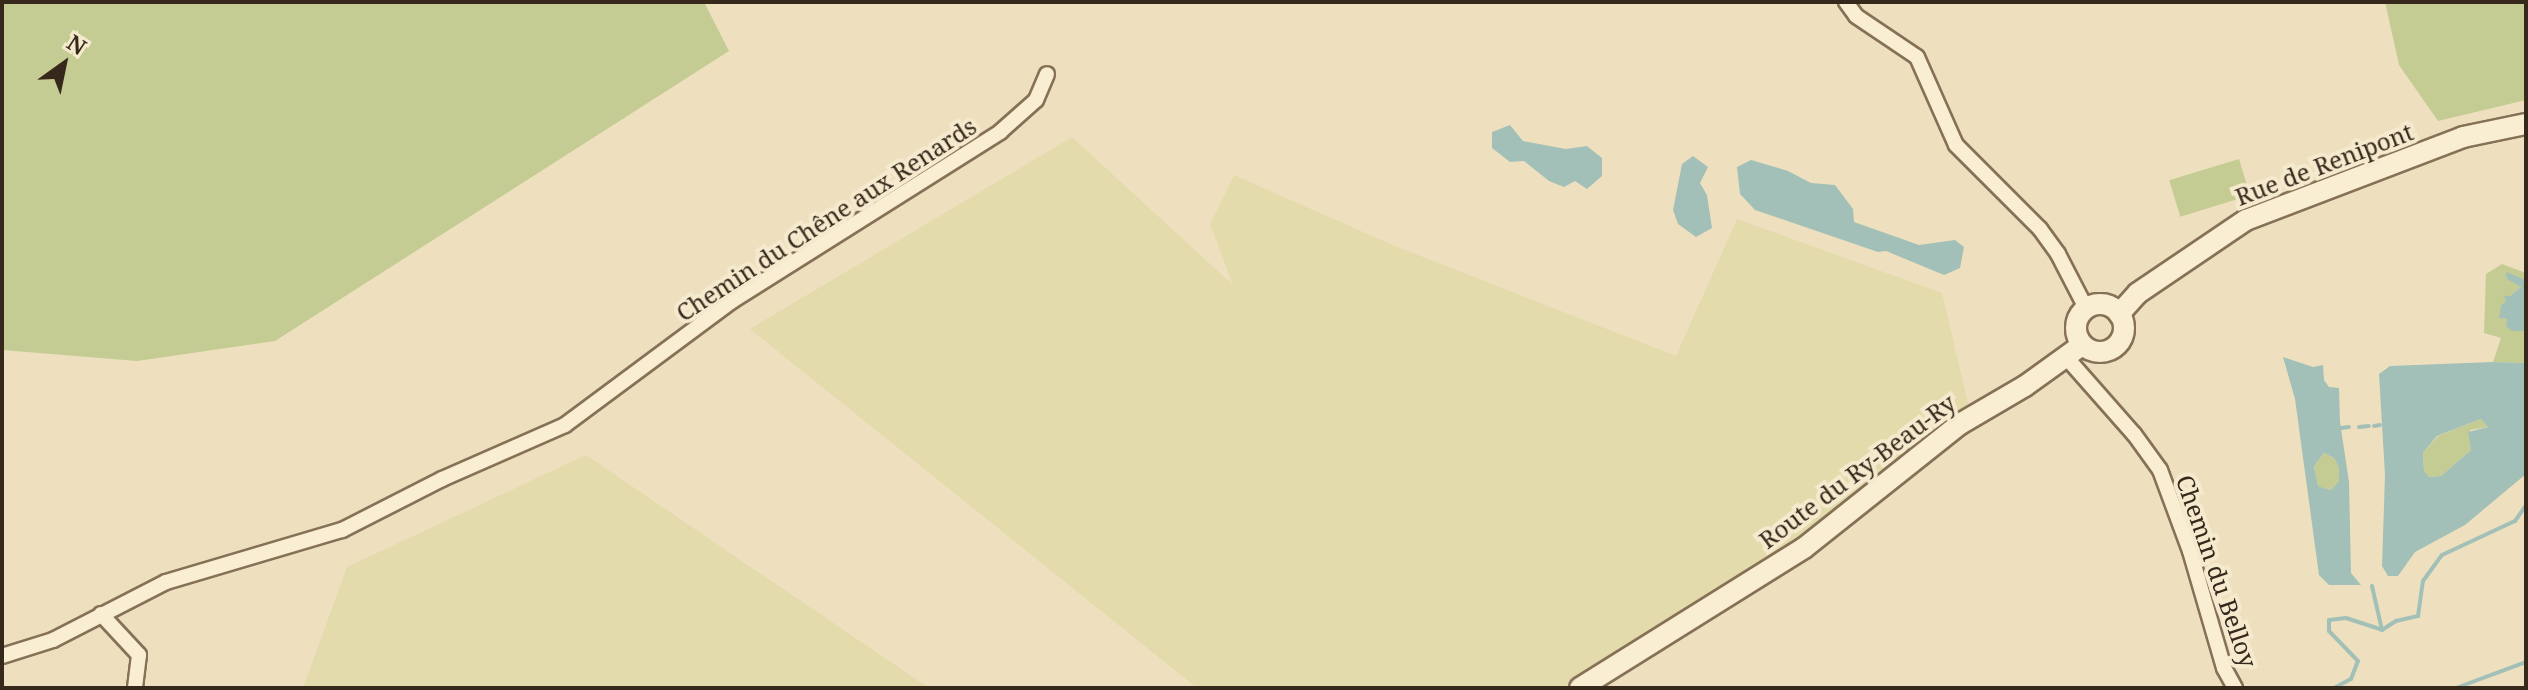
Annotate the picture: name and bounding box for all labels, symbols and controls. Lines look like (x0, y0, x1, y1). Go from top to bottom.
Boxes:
north arrow (24, 24, 104, 104)
text: N (62, 27, 93, 61)
street label: Chemin du Chêne aux Renards (671, 111, 981, 327)
street label: Rue de Renipont (2231, 117, 2417, 211)
street label: Route du Ry-Beau-Ry (1753, 388, 1961, 554)
street label: Chemin du Belloy (2171, 471, 2263, 671)

